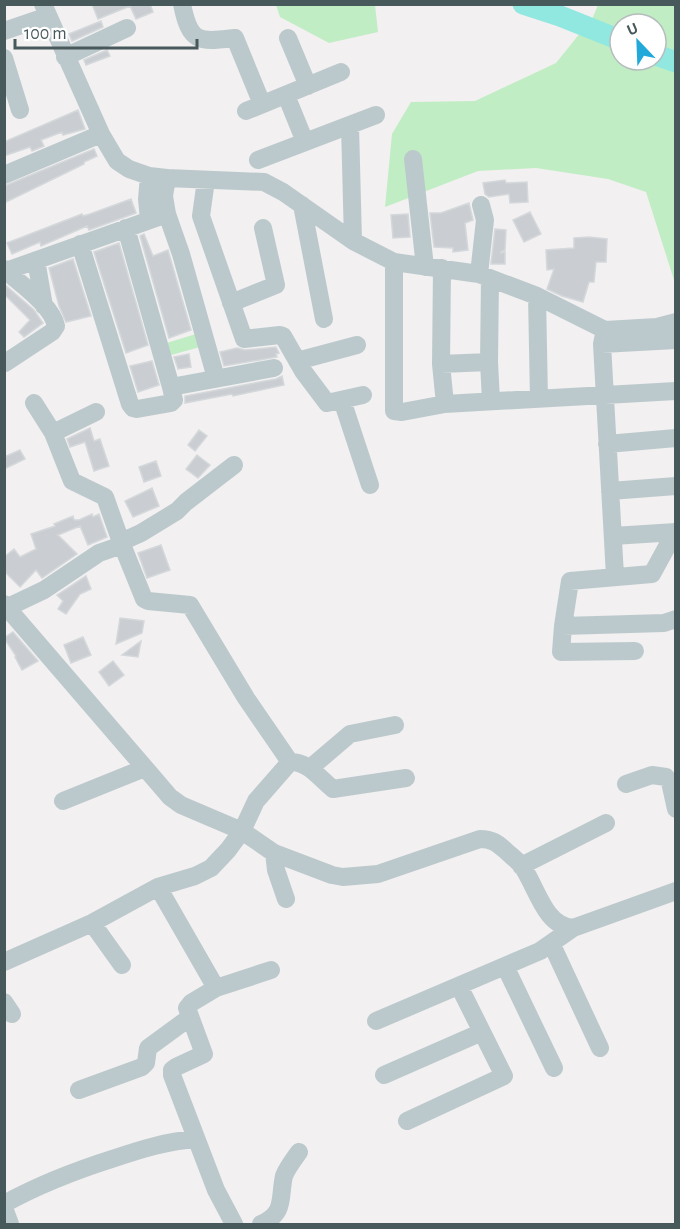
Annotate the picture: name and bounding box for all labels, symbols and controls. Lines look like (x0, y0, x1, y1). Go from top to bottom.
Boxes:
scale bar (15, 12, 196, 50)
north arrow (608, 12, 668, 72)
text: U (625, 20, 640, 38)
text: 100 m (24, 25, 67, 43)

